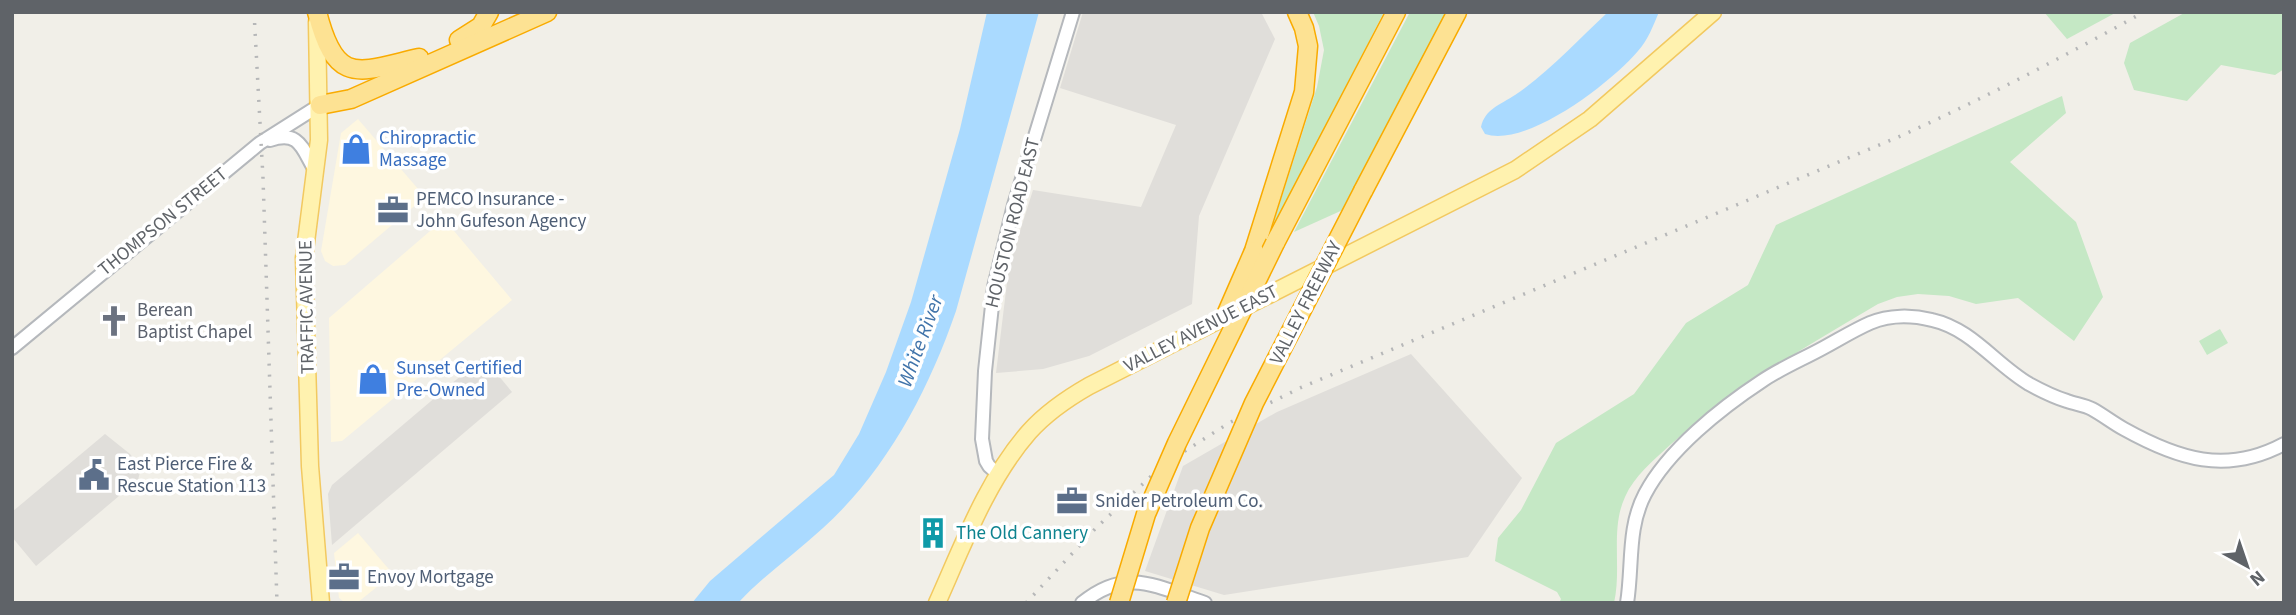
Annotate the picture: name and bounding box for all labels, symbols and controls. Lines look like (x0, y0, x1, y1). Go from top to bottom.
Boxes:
place label: Chiropractic Massage (379, 125, 476, 174)
shop icon: Chiropractic Massage (339, 132, 373, 166)
street label: HOUSTON ROAD EAST (979, 135, 1047, 311)
street label: THOMPSON STREET (93, 161, 233, 283)
place label: PEMCO Insurance - John Gufeson Agency (416, 186, 586, 235)
office icon: PEMCO Insurance - John Gufeson Agency (376, 193, 410, 227)
street label: VALLEY FREEWAY (1263, 236, 1349, 369)
street label: TRAFFIC AVENUE (292, 240, 322, 374)
street label: VALLEY AVENUE EAST (1119, 278, 1283, 380)
water label: White River (890, 290, 951, 391)
place label: Berean Baptist Chapel (137, 297, 253, 346)
church icon: Berean Baptist Chapel (97, 304, 131, 338)
place label: Sunset Certified Pre-Owned (396, 355, 522, 404)
shop icon: Sunset Certified Pre-Owned (356, 362, 390, 396)
place label: East Pierce Fire & Rescue Station 113 (117, 451, 266, 500)
public building icon: East Pierce Fire & Rescue Station 113 (77, 458, 111, 492)
office icon: Snider Petroleum Co. (1055, 484, 1089, 518)
place label: Snider Petroleum Co. (1095, 488, 1263, 515)
building icon: The Old Cannery (916, 516, 950, 550)
place label: The Old Cannery (956, 520, 1088, 547)
north arrow (2212, 531, 2282, 601)
office icon: Envoy Mortgage (327, 560, 361, 594)
text: N (2243, 563, 2270, 592)
place label: Envoy Mortgage (367, 564, 494, 591)

